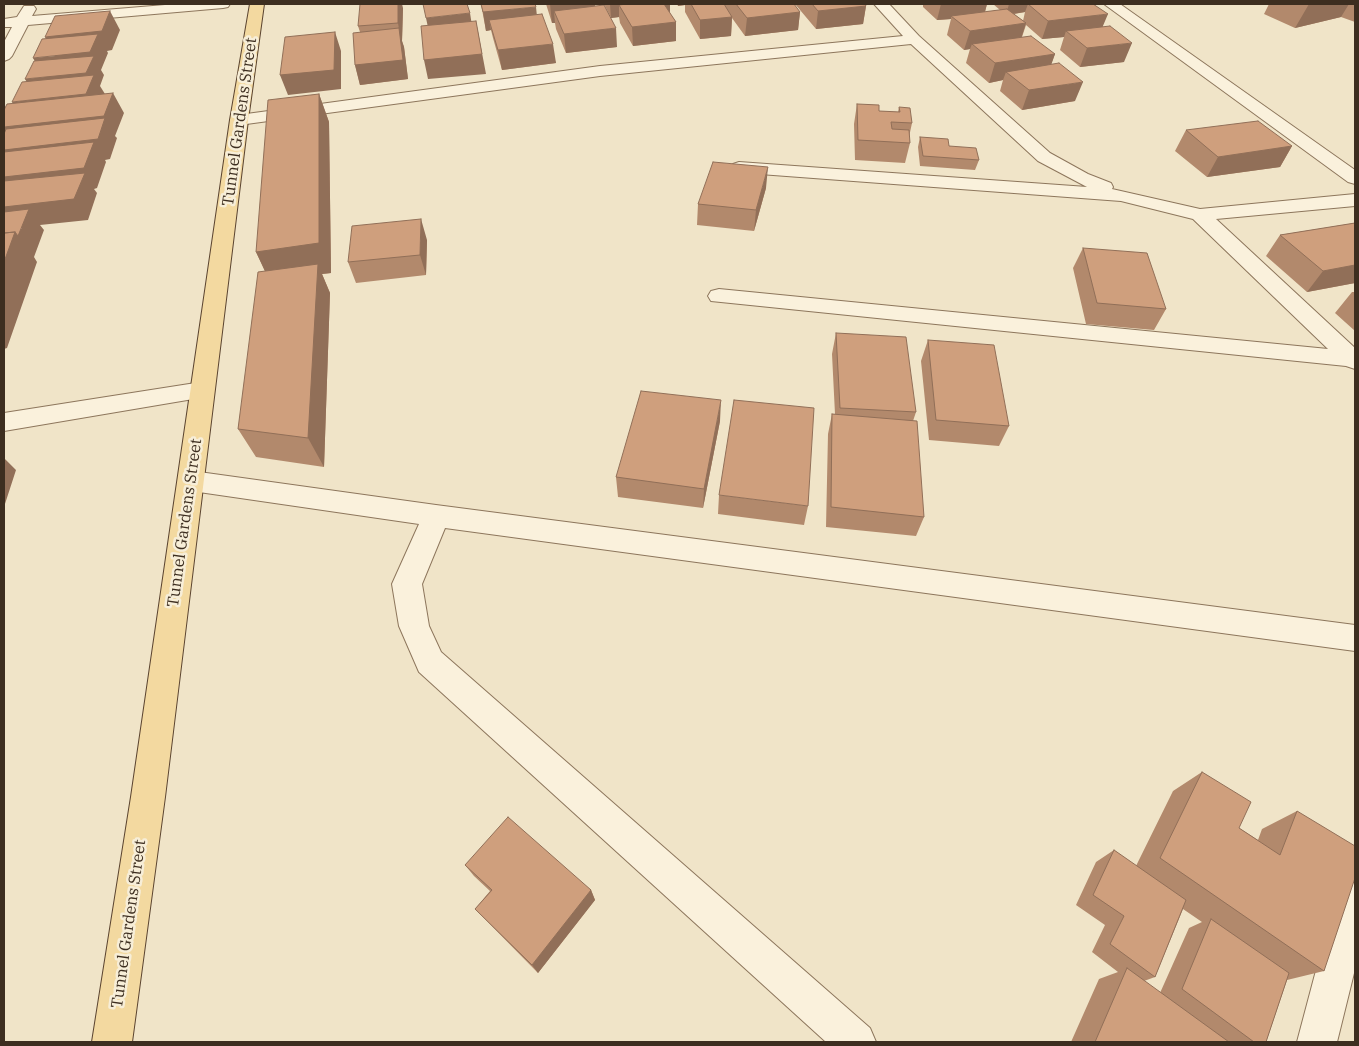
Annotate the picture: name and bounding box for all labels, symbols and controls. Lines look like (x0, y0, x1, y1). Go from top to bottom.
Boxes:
street label: Tunnel Gardens Street (219, 36, 261, 208)
street label: Tunnel Gardens Street (164, 437, 206, 609)
street label: Tunnel Gardens Street (108, 838, 150, 1010)

